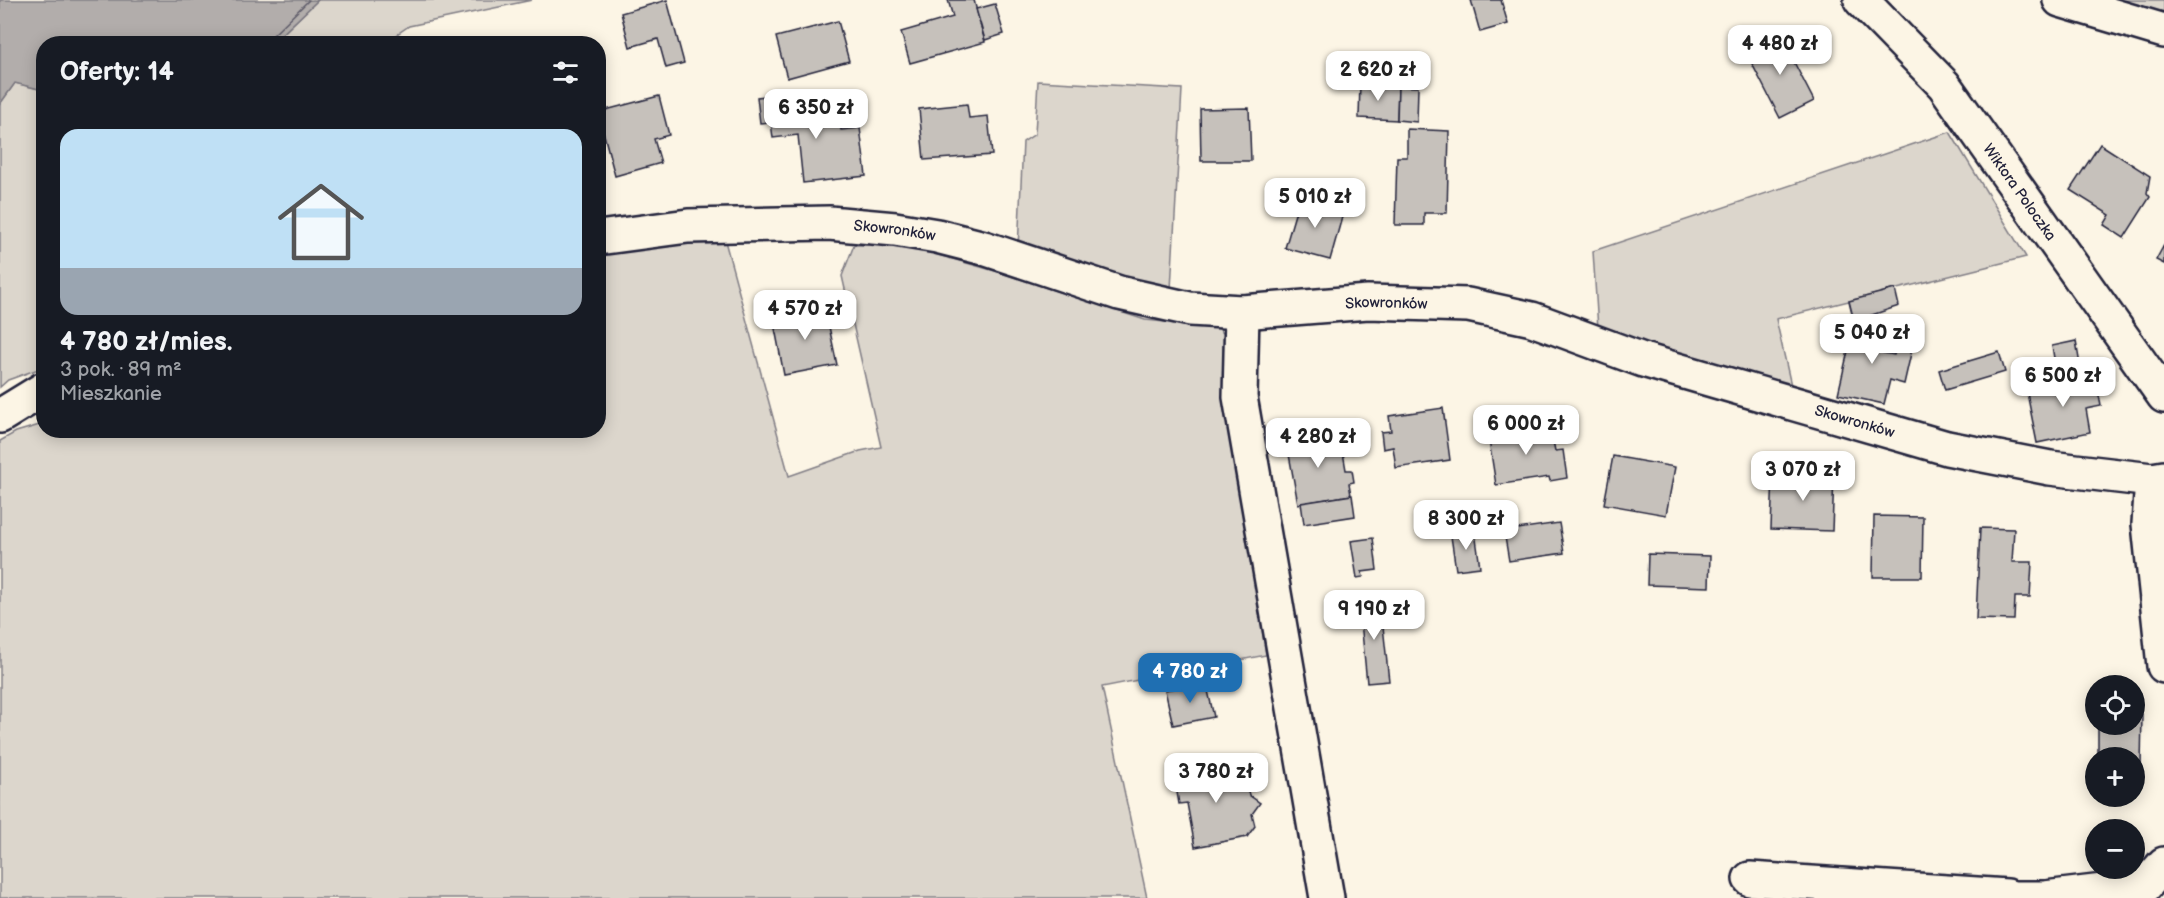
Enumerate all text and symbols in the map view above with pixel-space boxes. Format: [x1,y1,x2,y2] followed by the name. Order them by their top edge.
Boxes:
[1718,25,1842,76] pin: 4 480 zł
[1742,32,1818,56] text: 4 480 zł
[1316,51,1440,102] pin: 2 620 zł
[549,56,582,89] icon: filters
[60,57,174,88] text: Oferty: 14
[1340,58,1416,82] text: 2 620 zł
[754,89,878,140] pin: 6 350 zł
[778,96,854,120] text: 6 350 zł
[1979,140,2061,244] street label: Wiktora Poloczka
[267,168,375,276] icon: home
[1253,178,1377,229] pin: 5 010 zł
[1278,185,1352,209] text: 5 010 zł
[853,216,937,245] street label: Skowronków
[743,290,867,341] pin: 4 570 zł
[1344,292,1428,313] street label: Skowronków
[767,297,843,321] text: 4 570 zł
[1810,314,1934,365] pin: 5 040 zł
[1834,321,1910,345] text: 5 040 zł
[60,327,232,358] text: 4 780 zł/mies.
[2001,357,2125,408] pin: 6 500 zł
[60,358,182,382] text: 3 pok. · 89 m²
[2025,364,2101,388] text: 6 500 zł
[60,382,162,406] text: Mieszkanie
[1812,401,1897,442] street label: Skowronków
[1464,405,1588,456] pin: 6 000 zł
[1487,412,1565,436] text: 6 000 zł
[1256,418,1380,469] pin: 4 280 zł
[1280,425,1356,449] text: 4 280 zł
[1741,451,1865,502] pin: 3 070 zł
[1765,458,1841,482] text: 3 070 zł
[1404,500,1528,551] pin: 8 300 zł
[1428,507,1504,531] text: 8 300 zł
[1312,590,1436,641] pin: 9 190 zł
[1338,597,1410,621] text: 9 190 zł
[1128,653,1252,704] pin: 4 780 zł
[1152,660,1228,684] text: 4 780 zł
[2085,675,2145,879] map controls
[2085,675,2145,735] button: locate
[2085,747,2145,807] button: +
[1154,753,1278,804] pin: 3 780 zł
[1178,760,1254,784] text: 3 780 zł
[2085,819,2145,879] button: −

